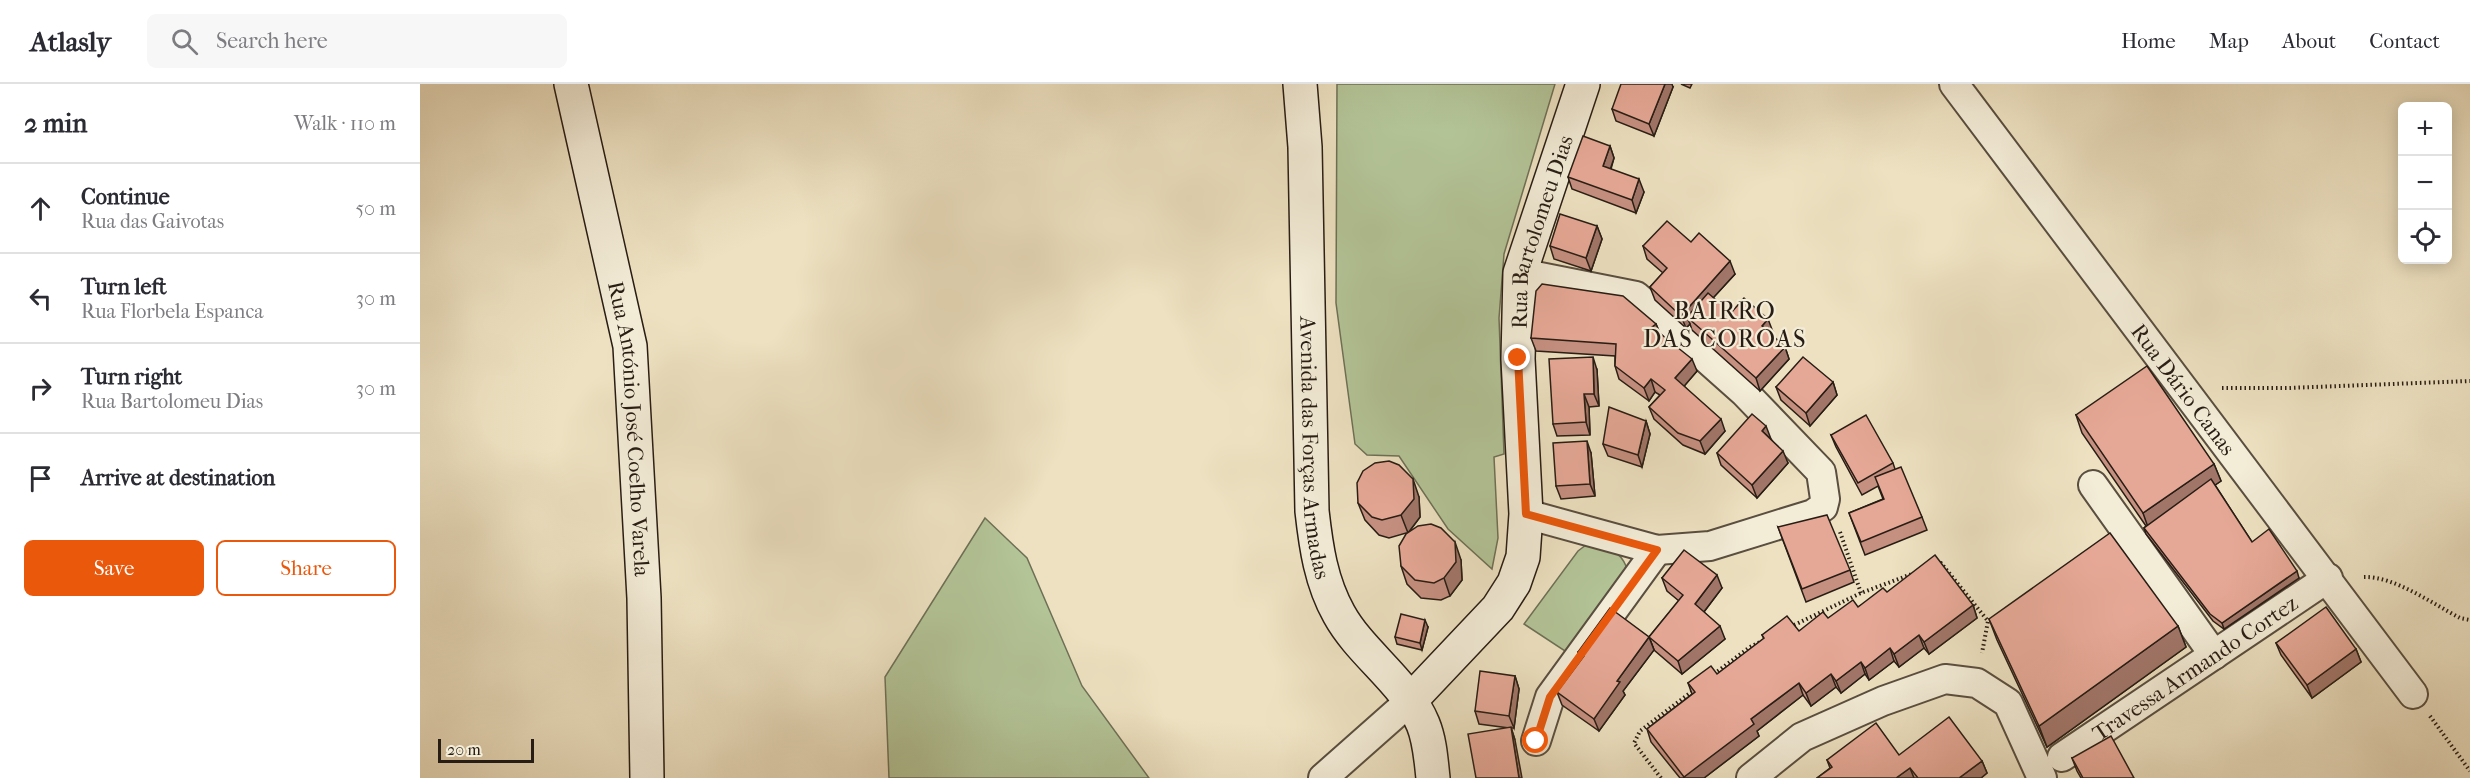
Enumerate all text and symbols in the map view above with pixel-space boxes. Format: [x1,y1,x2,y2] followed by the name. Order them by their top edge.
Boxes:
[147,14,567,68] search box
[30,25,111,58] text: Atlasly
[168,25,201,58] icon: search
[216,28,328,54] text: Search here
[2121,29,2176,53] text: Home
[2209,29,2249,53] text: Map
[2282,29,2336,53] text: About
[2369,29,2440,53] text: Contact
[2398,102,2452,264] map controls
[2398,102,2452,156] button: +
[24,108,87,139] text: 2 min
[294,112,396,135] text: Walk · 110 m
[1507,132,1579,329] street label: Rua Bartolomeu Dias
[2398,156,2452,210] button: −
[81,184,170,210] text: Continue
[24,192,57,225] icon: ahead
[355,197,396,220] text: 50 m
[81,210,224,233] text: Rua das Gaivotas
[2398,210,2452,264] button: locate
[81,274,167,300] text: Turn left
[602,279,655,578] street label: Rua António José Coelho Varela
[24,282,57,315] icon: left
[356,287,396,310] text: 30 m
[1643,297,1807,353] district label: BAIRRO DAS COROAS
[81,300,263,323] text: Rua Florbela Espanca
[1294,315,1336,582] street label: Avenida das Forças Armadas
[2125,319,2241,461] street label: Rua Dário Canas
[1504,344,1530,370] route end
[81,364,182,390] text: Turn right
[24,372,57,405] icon: right
[356,377,396,400] text: 30 m
[81,390,263,413] text: Rua Bartolomeu Dias
[24,462,57,495] icon: arrive
[81,465,275,491] text: Arrive at destination
[24,540,204,596] button: Save
[216,540,396,596] button: Share
[2088,590,2303,747] street label: Travessa Armando Cortez
[1522,727,1548,753] route start
[438,736,534,764] scale bar
[447,740,481,759] text: 20 m

